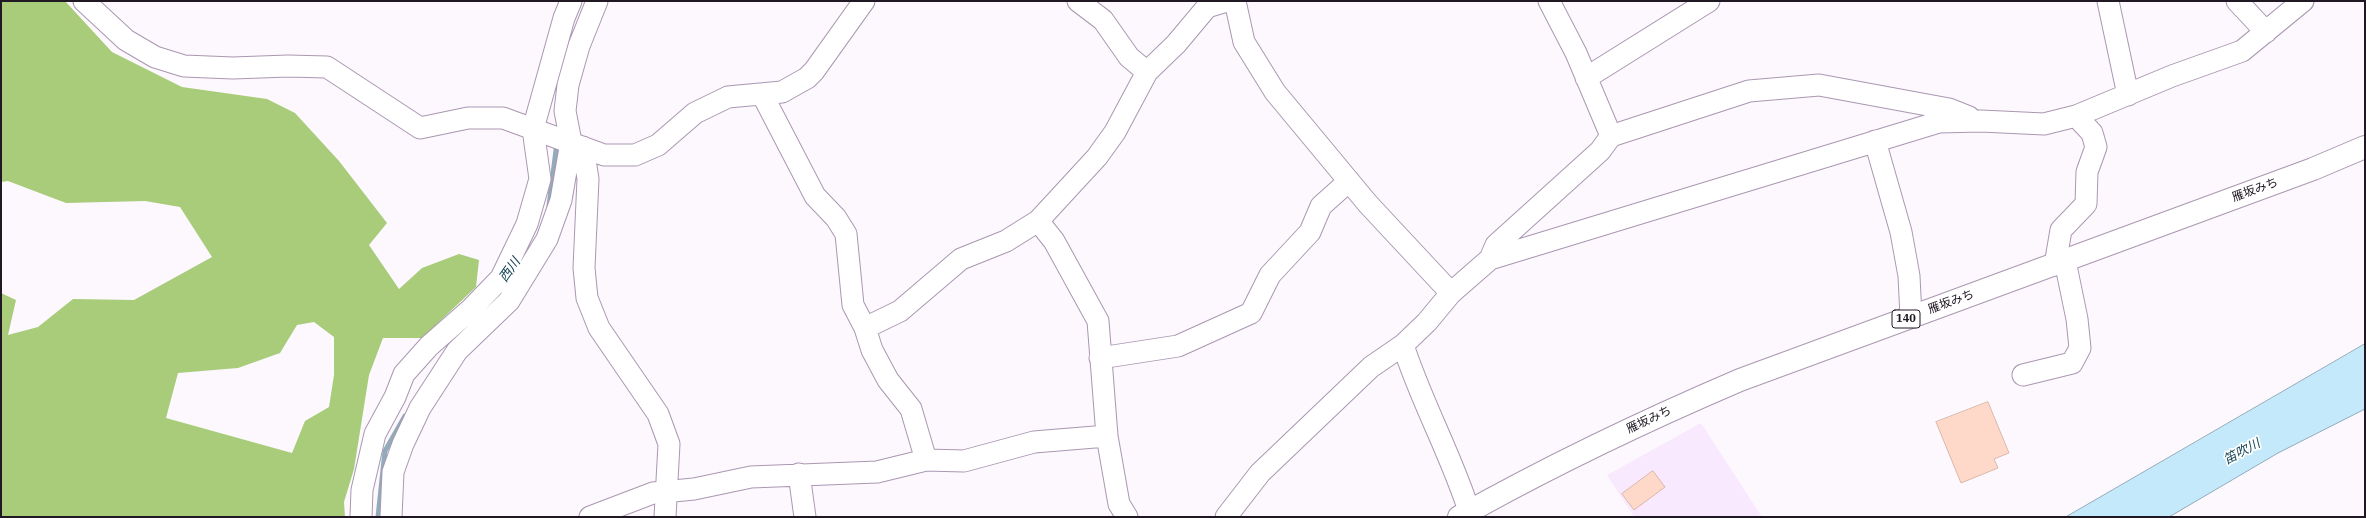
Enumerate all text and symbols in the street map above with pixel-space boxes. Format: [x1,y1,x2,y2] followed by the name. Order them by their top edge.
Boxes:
[2230,175,2280,205] street label: 雁坂みち
[496,255,524,285] water label: 西川
[1926,287,1976,317] street label: 雁坂みち
[1892,310,1920,328] road number: 140
[1624,403,1674,437] street label: 雁坂みち
[2221,436,2263,468] water label: 笛吹川

